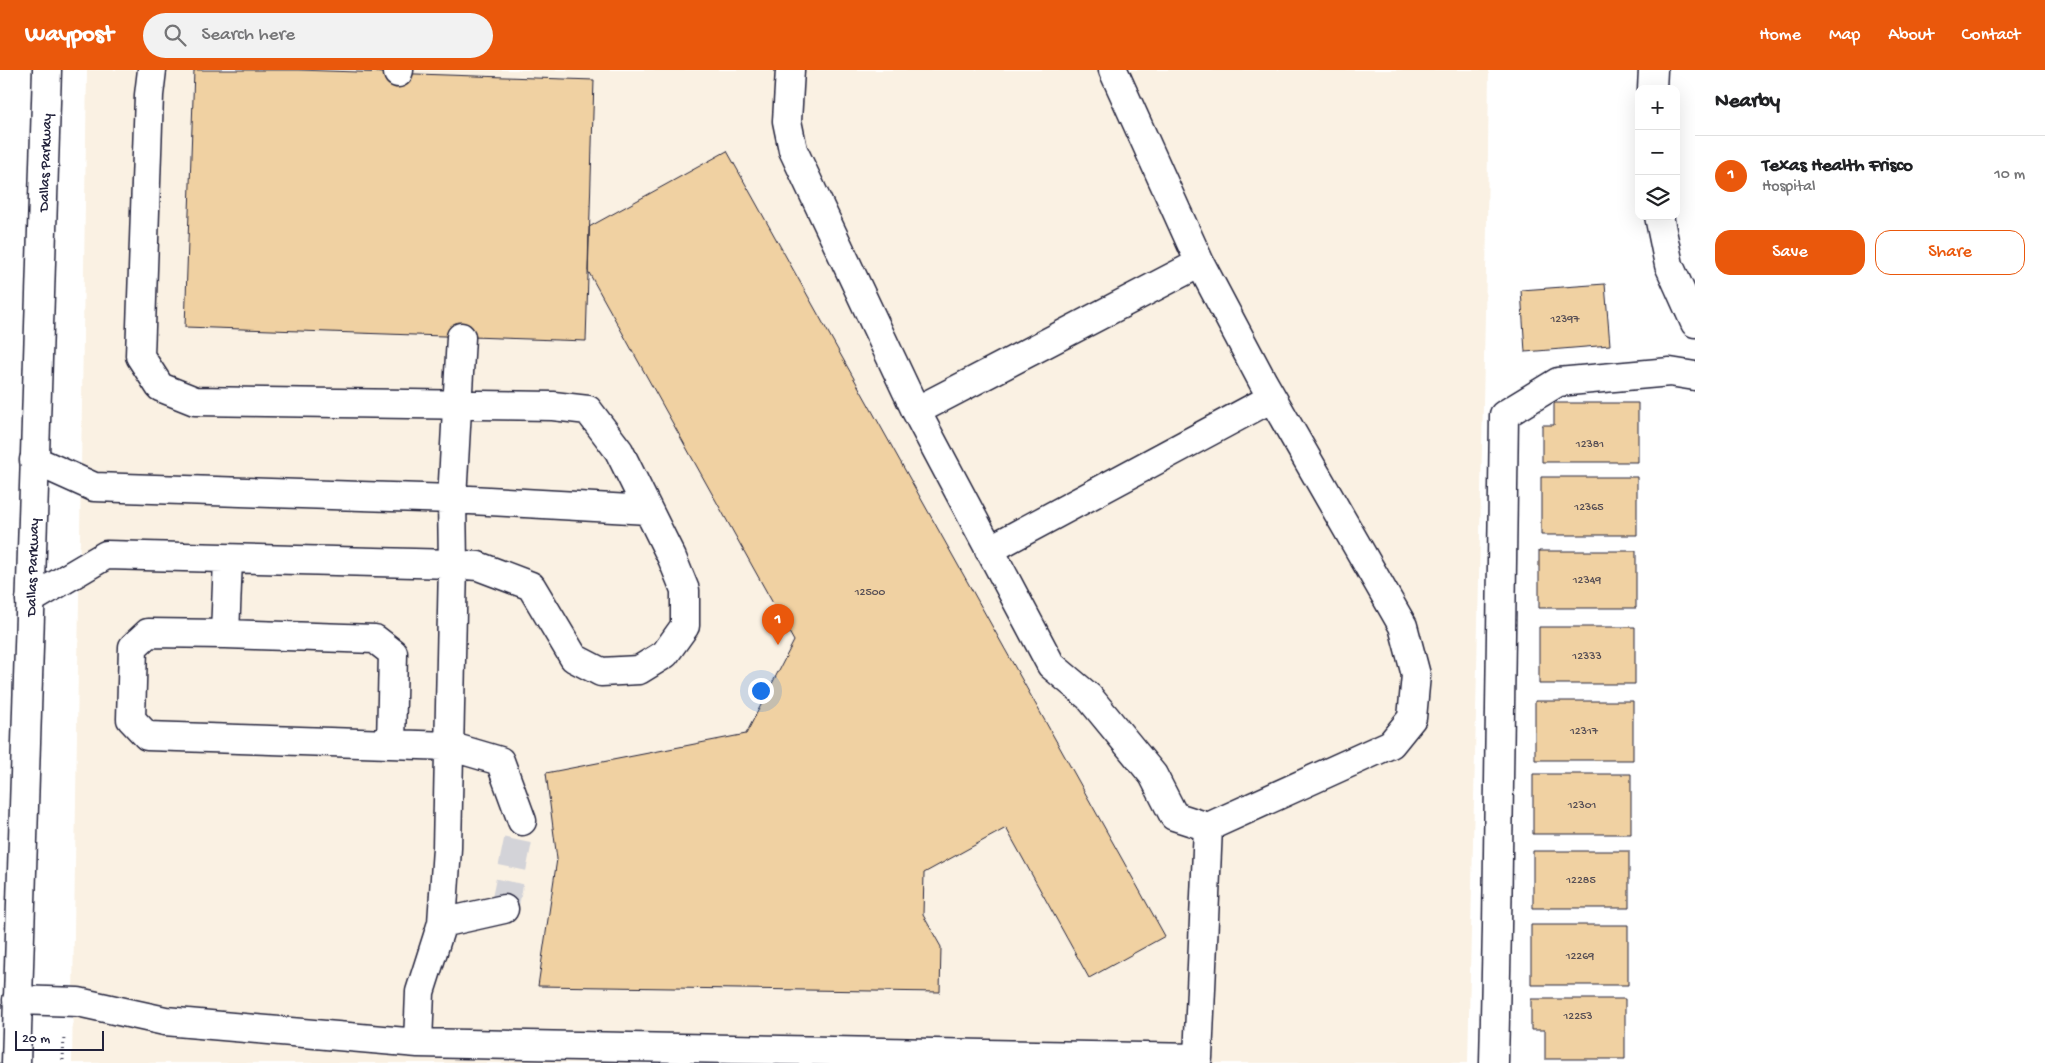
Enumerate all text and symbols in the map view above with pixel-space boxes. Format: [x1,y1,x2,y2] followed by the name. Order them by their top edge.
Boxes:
[143,13,493,58] search box
[25,21,113,50] text: Waypost
[161,21,189,49] icon: search
[201,24,295,47] text: Search here
[1759,25,1801,46] text: Home
[1829,25,1860,46] text: Map
[1888,25,1934,46] text: About
[1962,25,2020,46] text: Contact
[1635,85,1680,220] map controls
[1635,85,1680,130] button: +
[1715,90,1780,115] text: Nearby
[36,113,57,213] street label: Dallas Parkway
[1635,130,1680,175] button: −
[1762,155,1913,178] text: Texas Health Frisco
[1728,166,1734,185] text: 1
[1994,166,2025,185] text: 10 m
[1635,175,1680,220] button: layers
[1762,178,1816,197] text: Hospital
[1715,230,1865,275] button: Save
[1875,230,2025,275] button: Share
[1549,313,1580,327] house number: 12397
[1575,438,1604,452] house number: 12381
[1573,501,1604,515] house number: 12365
[23,517,44,618] street label: Dallas Parkway
[1572,574,1601,588] house number: 12349
[854,586,886,600] house number: 12500
[762,604,794,645] pin: 1
[1571,650,1602,664] house number: 12333
[748,678,774,704] your location
[1569,725,1599,739] house number: 12317
[1567,799,1596,813] house number: 12301
[1565,874,1596,888] house number: 12285
[1565,950,1594,964] house number: 12269
[1562,1010,1593,1024] house number: 12253
[15,1028,104,1051] scale bar
[22,1031,50,1048] text: 20 m

